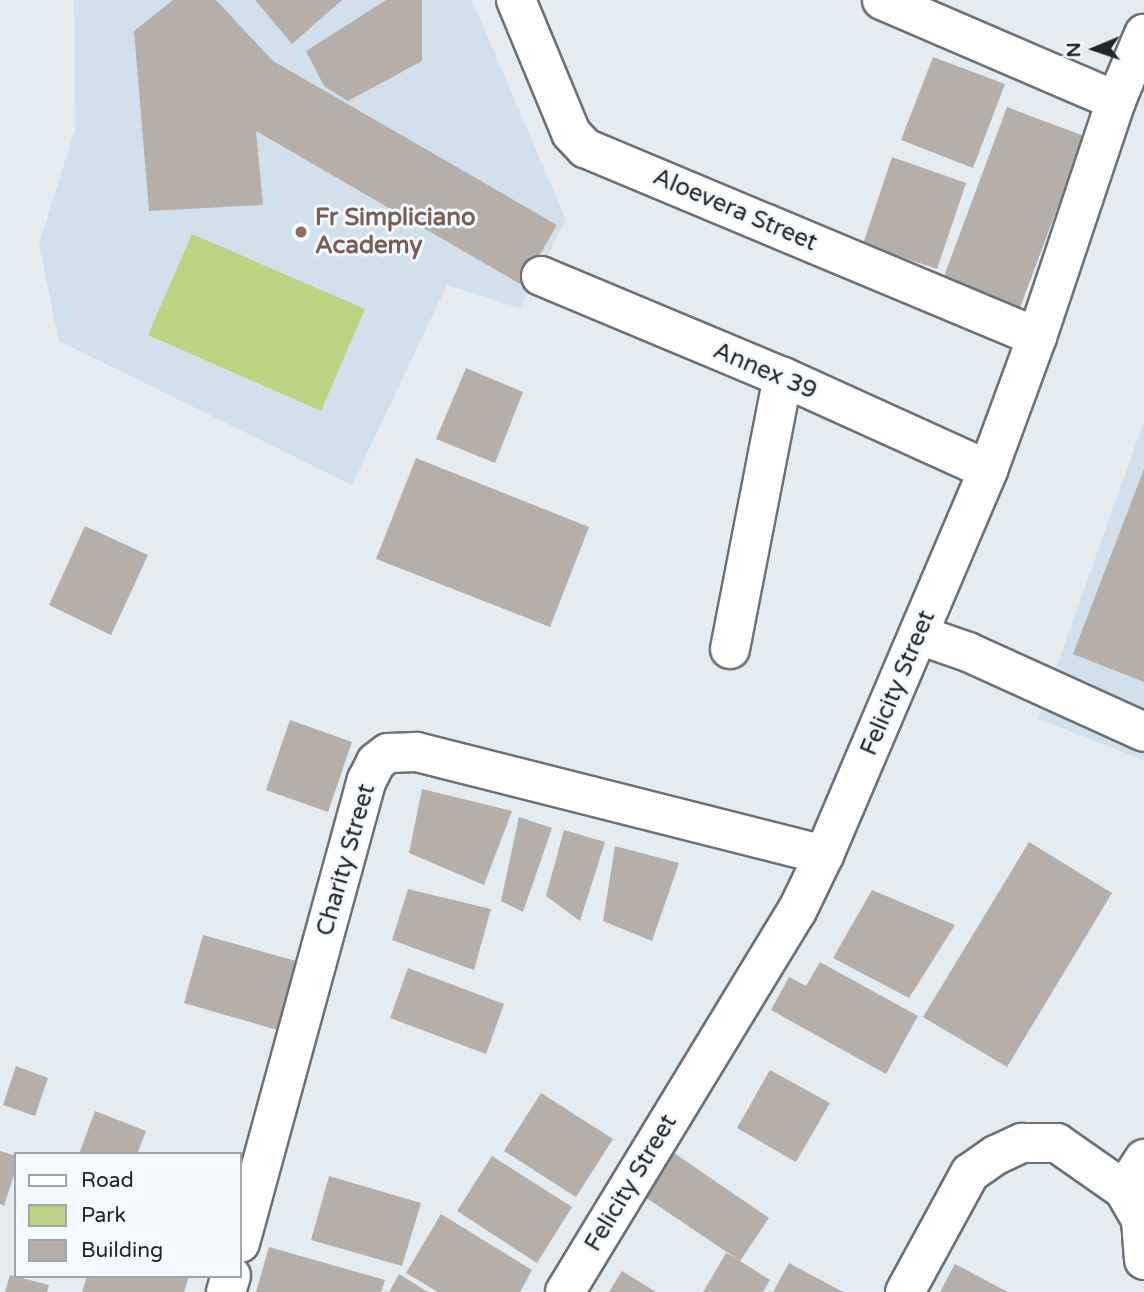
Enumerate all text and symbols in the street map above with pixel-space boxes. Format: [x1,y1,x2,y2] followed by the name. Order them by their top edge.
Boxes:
[1060,14,1130,84] north arrow
[1063,42,1085,58] text: N
[649,162,821,258] street label: Aloevera Street
[315,204,476,260] place label: Fr Simpliciano Academy
[293,224,309,240] marker: Fr Simpliciano Academy
[709,336,821,406] street label: Annex 39
[855,606,941,760] street label: Felicity Street
[311,781,381,939] street label: Charity Street
[579,1109,683,1257] street label: Felicity Street
[14,1152,242,1278] legend
[81,1168,134,1193] text: Road
[81,1203,126,1228] text: Park
[81,1238,163,1263] text: Building

